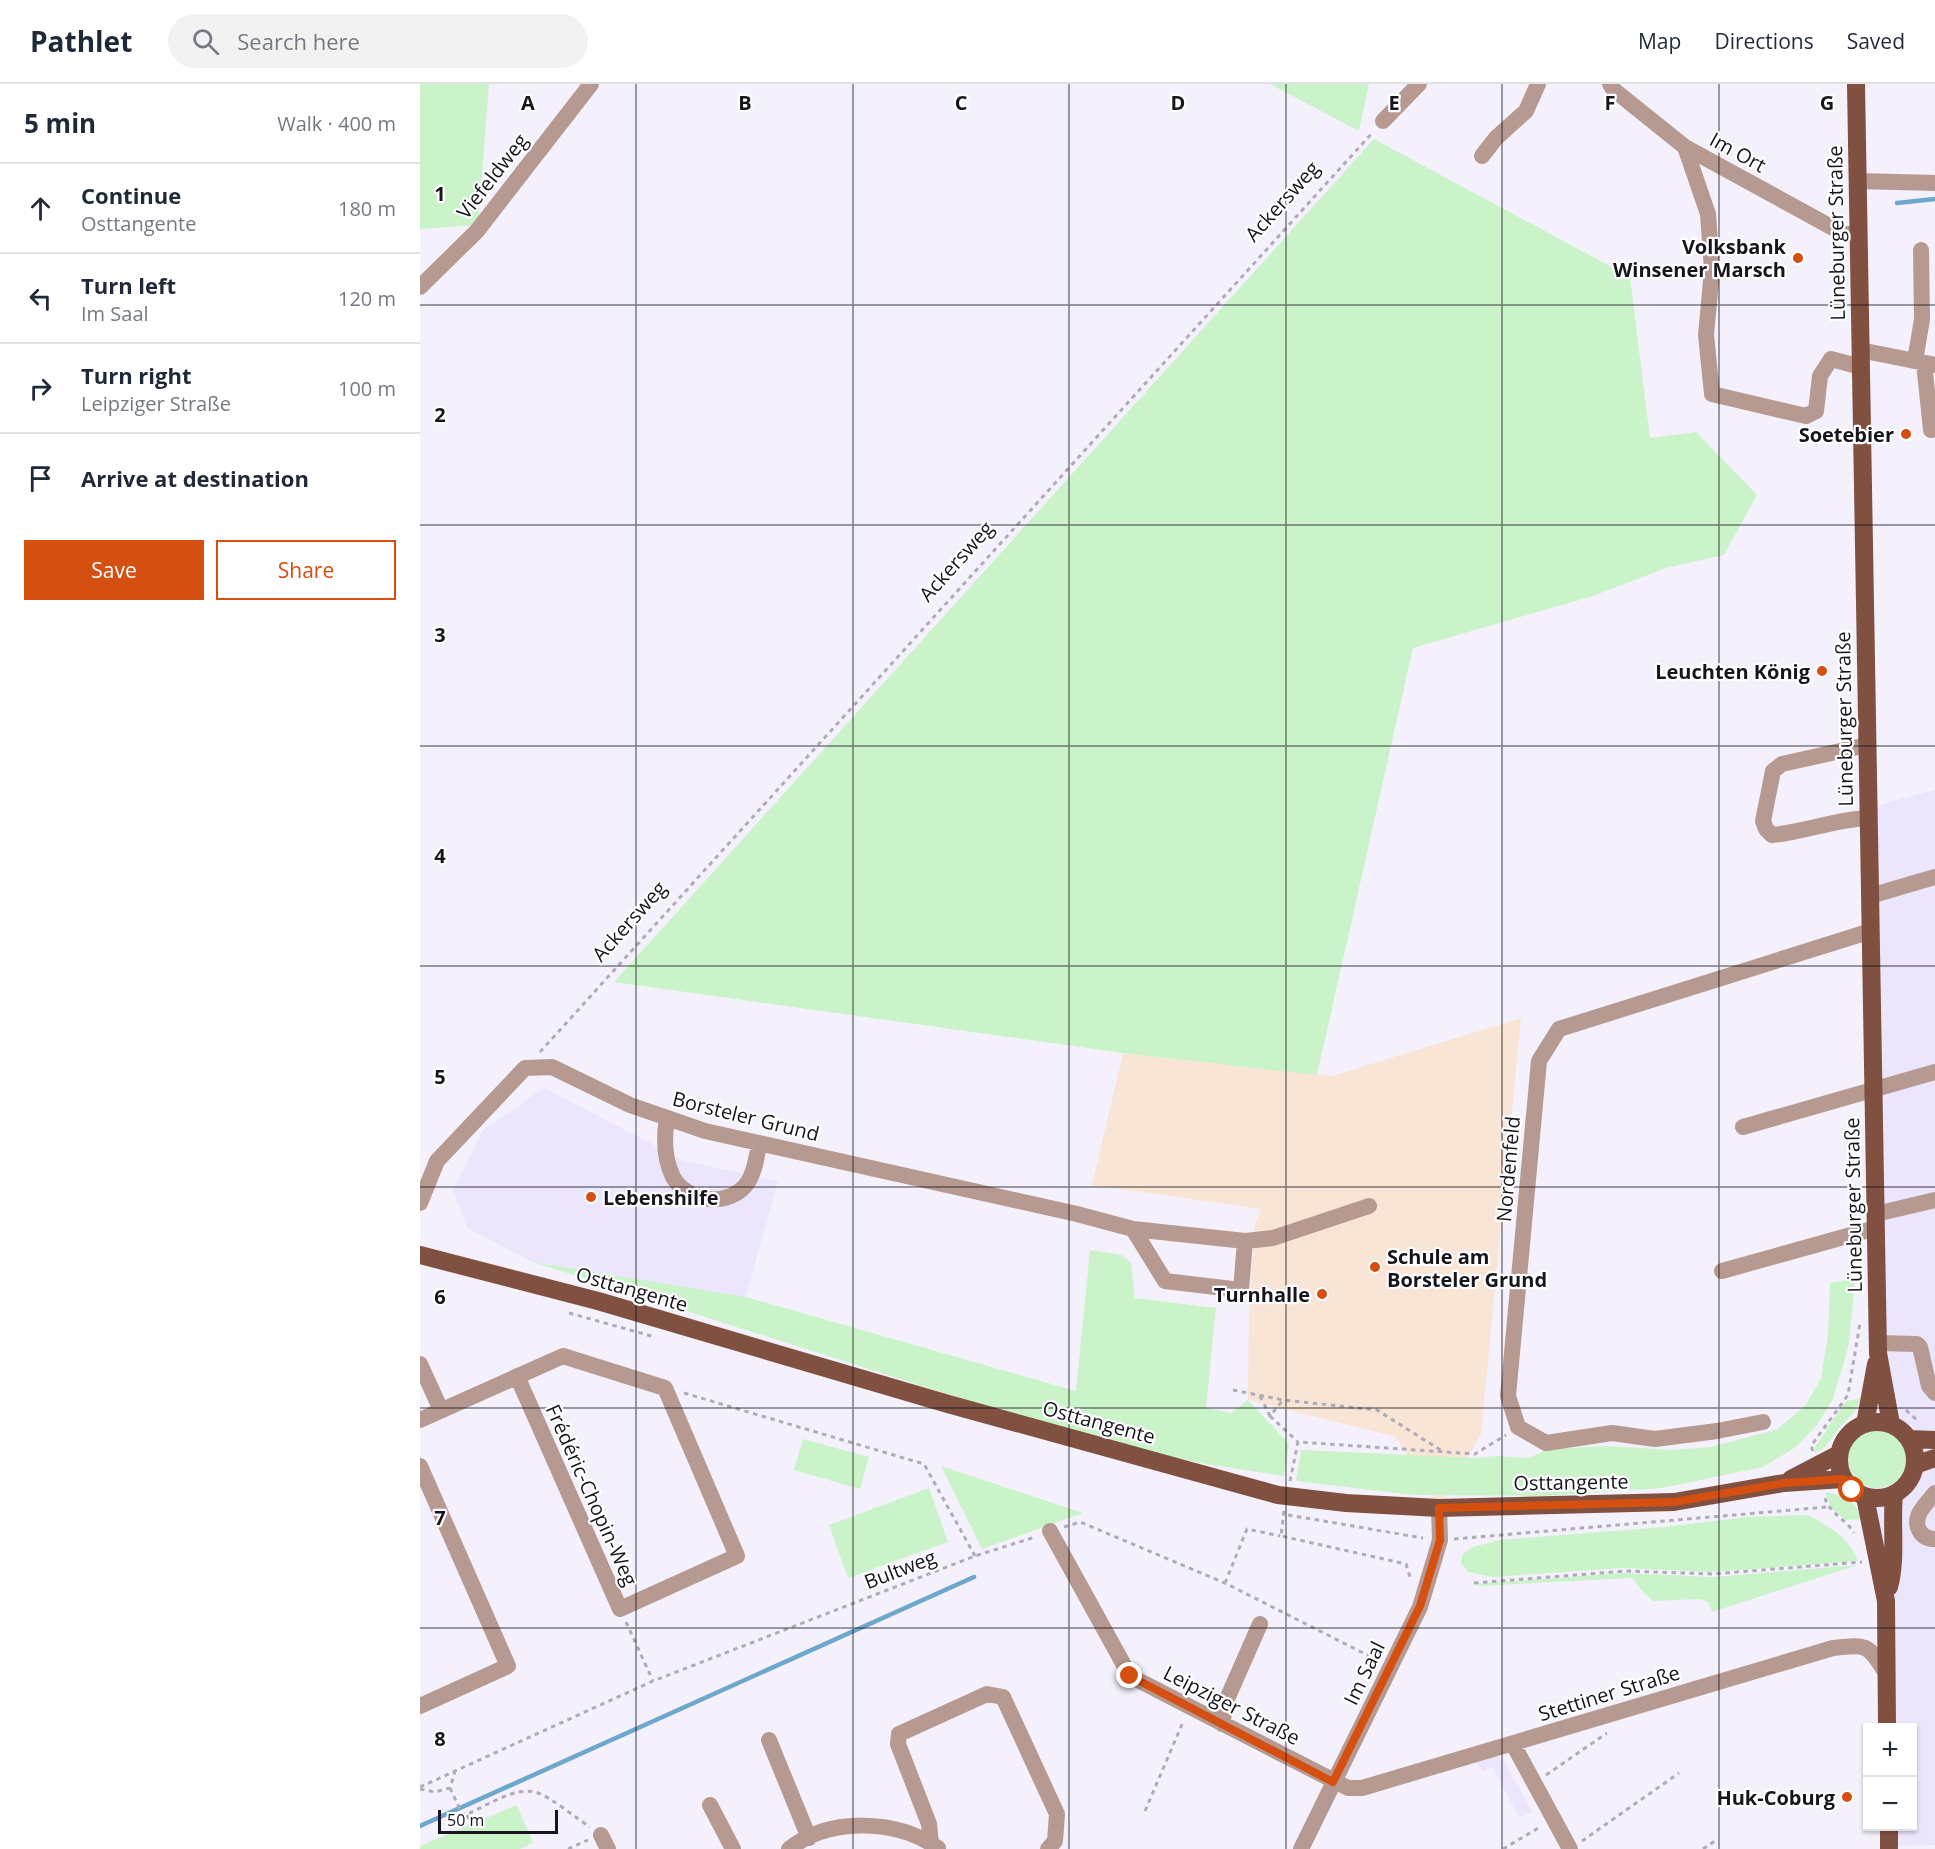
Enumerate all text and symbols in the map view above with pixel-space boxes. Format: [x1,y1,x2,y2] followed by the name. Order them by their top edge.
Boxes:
[168,14,588,68] search box
[30,22,132,60] text: Pathlet
[189,25,222,58] icon: search
[237,26,360,56] text: Search here
[1638,27,1681,55] text: Map
[1714,27,1814,55] text: Directions
[1847,27,1905,55] text: Saved
[521,89,535,116] text: A
[738,89,752,116] text: B
[955,89,968,116] text: C
[1171,89,1185,116] text: D
[1388,89,1400,116] text: E
[1605,89,1615,116] text: F
[1820,89,1834,116] text: G
[24,105,96,141] text: 5 min
[277,110,396,137] text: Walk · 400 m
[1705,126,1771,178] street label: Im Ort
[450,128,534,224] street label: Viefeldweg
[1821,145,1851,321] street label: Lüneburger Straße
[1239,155,1325,247] street label: Ackersweg
[81,180,181,210] text: Continue
[434,180,446,207] text: 1
[24,192,57,225] icon: ahead
[338,195,396,222] text: 180 m
[81,210,196,237] text: Osttangente
[1613,233,1787,283] place label: Volksbank Winsener Marsch
[1791,251,1805,265] marker: Volksbank Winsener Marsch
[81,270,176,300] text: Turn left
[24,282,57,315] icon: left
[338,285,396,312] text: 120 m
[81,300,149,327] text: Im Saal
[81,360,192,390] text: Turn right
[24,372,57,405] icon: right
[338,375,396,402] text: 100 m
[81,390,231,417] text: Leipziger Straße
[434,401,446,428] text: 2
[1799,421,1894,448] place label: Soetebier
[1899,427,1913,441] marker: Soetebier
[24,462,57,495] icon: arrive
[81,463,309,493] text: Arrive at destination
[913,515,999,607] street label: Ackersweg
[24,540,204,600] button: Save
[216,540,396,600] button: Share
[434,621,446,648] text: 3
[1829,631,1859,807] street label: Lüneburger Straße
[1655,658,1811,685] place label: Leuchten König
[1815,664,1829,678] marker: Leuchten König
[434,842,446,869] text: 4
[586,875,672,967] street label: Ackersweg
[434,1063,446,1090] text: 5
[670,1085,822,1147] street label: Borsteler Grund
[1490,1115,1526,1223] street label: Nordenfeld
[1838,1117,1868,1293] street label: Lüneburger Straße
[603,1184,719,1211] place label: Lebenshilfe
[584,1190,598,1204] marker: Lebenshilfe
[1387,1243,1547,1293] place label: Schule am Borsteler Grund
[573,1260,691,1318] street label: Osttangente
[1368,1260,1382,1274] marker: Schule am Borsteler Grund
[1214,1281,1310,1308] place label: Turnhalle
[434,1283,446,1310] text: 6
[1315,1287,1329,1301] marker: Turnhalle
[1040,1394,1158,1450] street label: Osttangente
[540,1400,644,1590] street label: Frédéric-Chopin-Weg
[1513,1467,1629,1497] street label: Osttangente
[1838,1476,1864,1502] route start
[434,1504,446,1531] text: 7
[860,1543,940,1595] street label: Bultweg
[1337,1637,1391,1709] street label: Im Saal
[1159,1659,1305,1751] street label: Leipziger Straße
[1535,1659,1683,1727] street label: Stettiner Straße
[1116,1662,1142,1688] route end
[1863,1723,1917,1831] map controls
[1863,1723,1917,1777] button: +
[434,1725,446,1752] text: 8
[1863,1777,1917,1831] button: −
[1716,1784,1836,1811] place label: Huk-Coburg
[1840,1790,1854,1804] marker: Huk-Coburg
[438,1807,558,1834] scale bar
[447,1809,484,1831] text: 50 m

